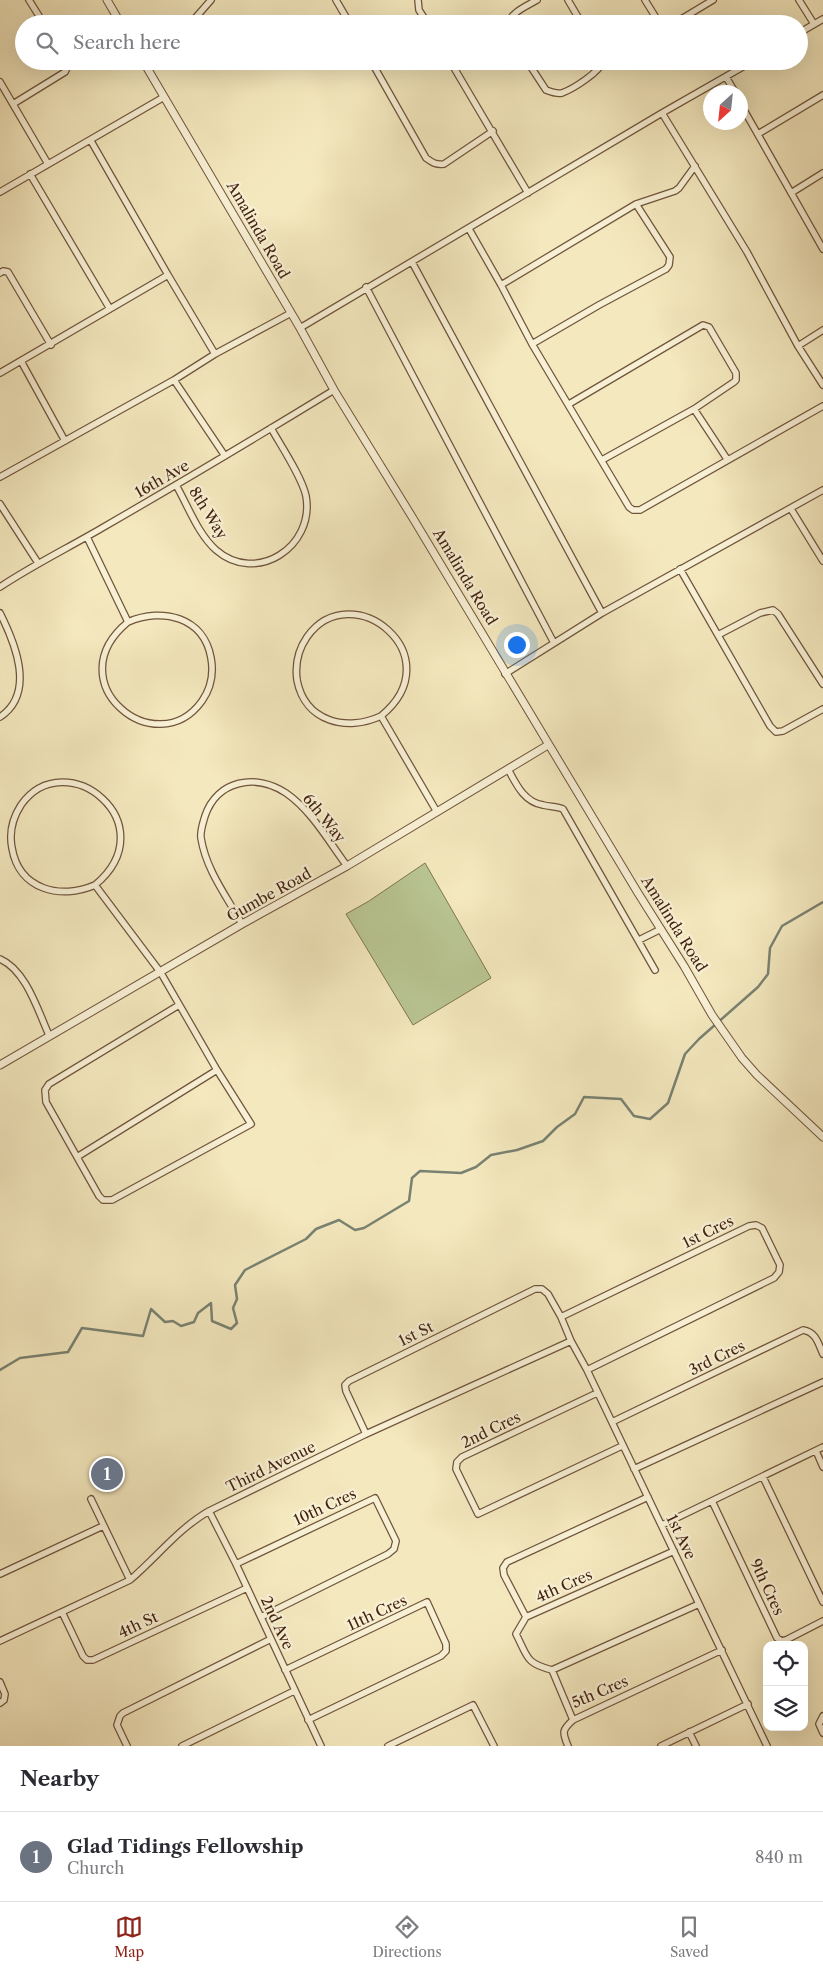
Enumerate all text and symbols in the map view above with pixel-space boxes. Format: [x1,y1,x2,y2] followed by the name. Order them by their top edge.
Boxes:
[15,15,808,70] search box
[33,29,61,57] icon: search
[73,31,181,54] text: Search here
[703,85,748,130] north arrow
[222,177,294,282] street label: Amalinda Road
[131,455,192,502] street label: 16th Ave
[185,483,232,543] street label: 8th Way
[429,524,502,629] street label: Amalinda Road
[504,632,530,658] your location
[299,789,350,847] street label: 6th Way
[223,864,314,926] street label: Gumbe Road
[637,871,711,975] street label: Amalinda Road
[679,1211,737,1252] street label: 1st Cres
[395,1317,437,1350] street label: 1st St
[686,1336,748,1379] street label: 3rd Cres
[458,1407,524,1452] street label: 2nd Cres
[223,1437,319,1496] street label: Third Avenue
[91,1455,123,1493] pin: 1
[290,1484,359,1529] street label: 10th Cres
[662,1511,700,1562] street label: 1st Ave
[746,1556,789,1618] street label: 9th Cres
[533,1565,595,1606] street label: 4th Cres
[344,1590,410,1635] street label: 11th Cres
[257,1593,298,1653] street label: 2nd Ave
[115,1607,161,1642] street label: 4th St
[763,1641,808,1731] map controls
[763,1641,808,1686] button: locate
[569,1671,631,1712] street label: 5th Cres
[763,1686,808,1731] button: layers
[20,1766,99,1791] text: Nearby
[67,1835,303,1858] text: Glad Tidings Fellowship
[32,1847,40,1867] text: 1
[755,1847,803,1867] text: 840 m
[67,1858,124,1878] text: Church
[114,1913,144,1961] tab: Map
[372,1913,442,1961] tab: Directions
[670,1913,709,1961] tab: Saved

